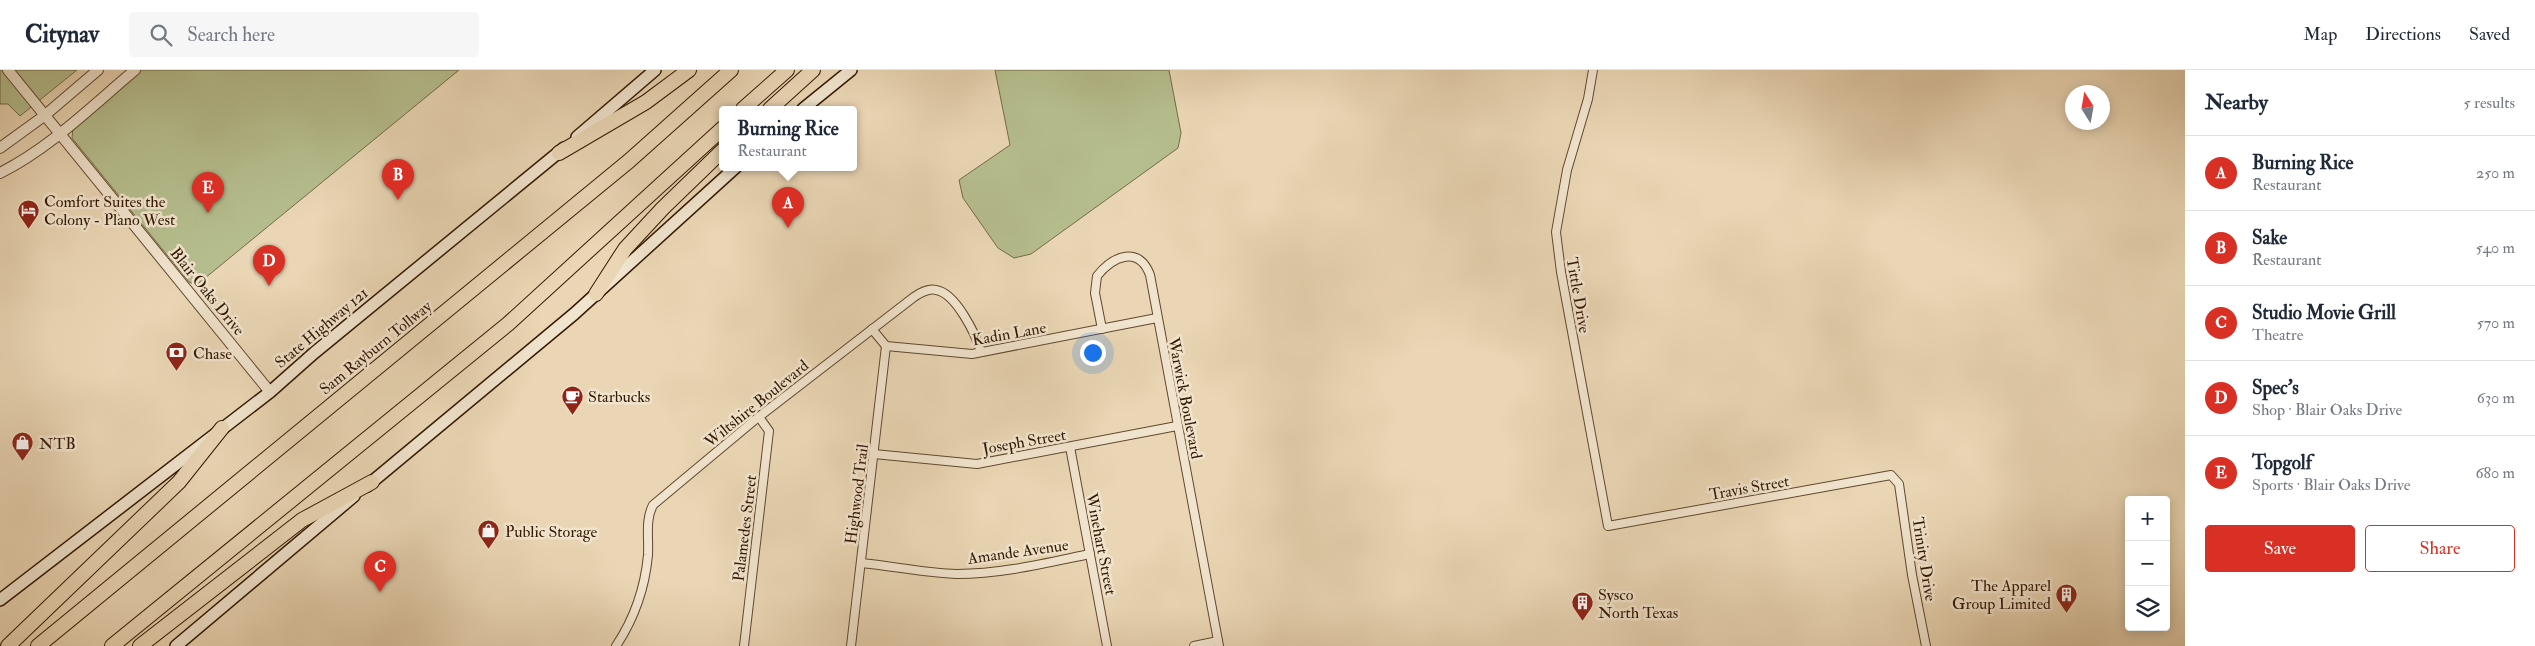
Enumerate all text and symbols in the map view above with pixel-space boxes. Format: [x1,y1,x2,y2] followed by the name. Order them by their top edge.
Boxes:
[129,12,479,57] search box
[25,19,99,50] text: Citynav
[147,21,175,49] icon: search
[187,23,275,47] text: Search here
[2304,23,2337,46] text: Map
[2365,23,2441,46] text: Directions
[2469,23,2510,46] text: Saved
[2065,85,2110,130] north arrow
[2205,89,2268,116] text: Nearby
[2464,93,2515,113] text: 5 results
[719,106,857,171] popup
[737,117,839,141] text: Burning Rice
[737,141,807,161] text: Restaurant
[2252,151,2354,175] text: Burning Rice
[382,159,414,200] pin: B
[2216,163,2226,183] text: A
[2476,163,2515,183] text: 250 m
[192,172,224,213] pin: E
[2252,175,2321,195] text: Restaurant
[772,187,804,228] pin: A
[44,192,175,230] place label: Comfort Suites the Colony - Plano West
[16,198,40,229] hotel icon: Comfort Suites the Colony - Plano West
[2252,226,2287,250] text: Sake
[2216,238,2226,258] text: B
[2476,238,2515,258] text: 540 m
[166,244,249,340] street label: Blair Oaks Drive
[253,245,285,286] pin: D
[2252,250,2321,270] text: Restaurant
[1561,256,1595,335] street label: Tittle Drive
[271,283,372,373] street label: State Highway 121
[315,296,437,399] street label: Sam Rayburn Tollway
[2252,301,2396,325] text: Studio Movie Grill
[2215,313,2227,333] text: C
[2477,313,2515,333] text: 570 m
[971,318,1048,350] street label: Kadin Lane
[2252,325,2303,345] text: Theatre
[1163,335,1207,461] street label: Warwick Boulevard
[1080,340,1106,366] your location
[165,341,189,372] bank icon: Chase
[193,344,232,364] place label: Chase
[700,356,813,452] street label: Wiltshire Boulevard
[2252,376,2299,400] text: Spec's
[560,384,584,415] cafe icon: Starbucks
[588,387,650,407] place label: Starbucks
[2214,388,2228,408] text: D
[2477,388,2515,408] text: 630 m
[2252,400,2402,420] text: Shop · Blair Oaks Drive
[980,425,1068,460] street label: Joseph Street
[11,431,35,462] shop icon: NTB
[39,434,76,454] place label: NTB
[841,443,873,545] street label: Highwood Trail
[2252,451,2312,475] text: Topgolf
[2215,463,2227,483] text: E
[2475,463,2515,483] text: 680 m
[1708,471,1791,505] street label: Travis Street
[729,474,761,583] street label: Palamedes Street
[2252,475,2410,495] text: Sports · Blair Oaks Drive
[1081,490,1121,597] street label: Winehart Street
[2125,496,2170,631] map controls
[2125,496,2170,541] button: +
[1907,516,1941,603] street label: Trinity Drive
[477,519,501,550] shop icon: Public Storage
[505,522,598,542] place label: Public Storage
[2205,525,2355,572] button: Save
[2365,525,2515,572] button: Share
[965,535,1070,569] street label: Amande Avenue
[2125,541,2170,586] button: −
[364,551,396,592] pin: C
[1952,576,2051,615] place label: The Apparel Group Limited
[2055,582,2079,613] building icon: The Apparel Group Limited
[1598,585,1678,623] place label: Sysco North Texas
[2125,586,2170,631] button: layers
[1570,591,1594,622] building icon: Sysco North Texas

